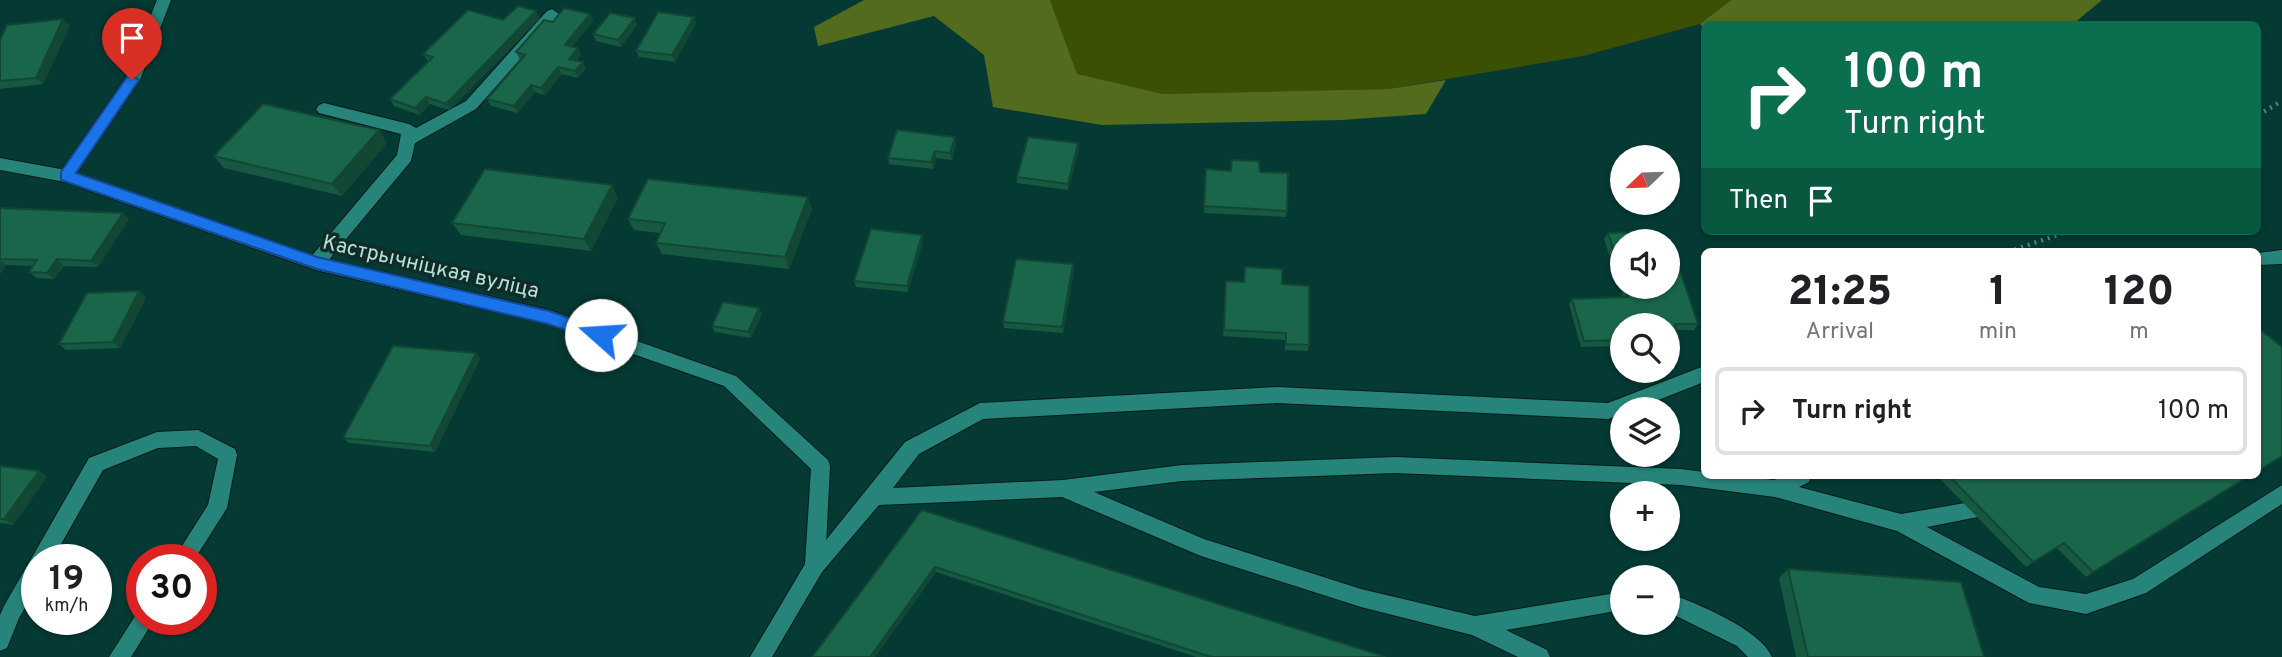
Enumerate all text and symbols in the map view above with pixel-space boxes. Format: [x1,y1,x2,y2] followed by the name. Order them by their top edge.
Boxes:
[102,8,162,80] pin
[113,19,151,57] icon: arrive
[1844,44,1983,106] text: 100 m
[1729,49,1820,140] icon: right
[1844,105,1986,145] text: Turn right
[1610,145,1680,215] north arrow
[1610,145,1680,635] map controls
[1802,182,1840,220] icon: arrive
[1729,185,1788,218] text: Then
[320,229,542,306] street label: Кастрычніцкая вуліца
[1610,229,1680,299] button: sound
[1788,267,1892,320] text: 21:25
[1989,267,2006,320] text: 1
[2104,267,2174,320] text: 120
[564,298,638,372] position arrow
[1610,313,1680,383] button: search
[1806,318,1874,347] text: Arrival
[1979,318,2017,347] text: min
[2129,318,2149,347] text: m
[1733,392,1771,430] icon: right
[1792,395,1912,428] text: Turn right
[2158,395,2229,428] text: 100 m
[1610,397,1680,467] button: layers
[1610,481,1680,551] button: +
[126,544,217,635] speed limit sign: 30
[49,558,84,602] text: 19
[1610,565,1680,635] button: −
[45,595,88,618] text: km/h

